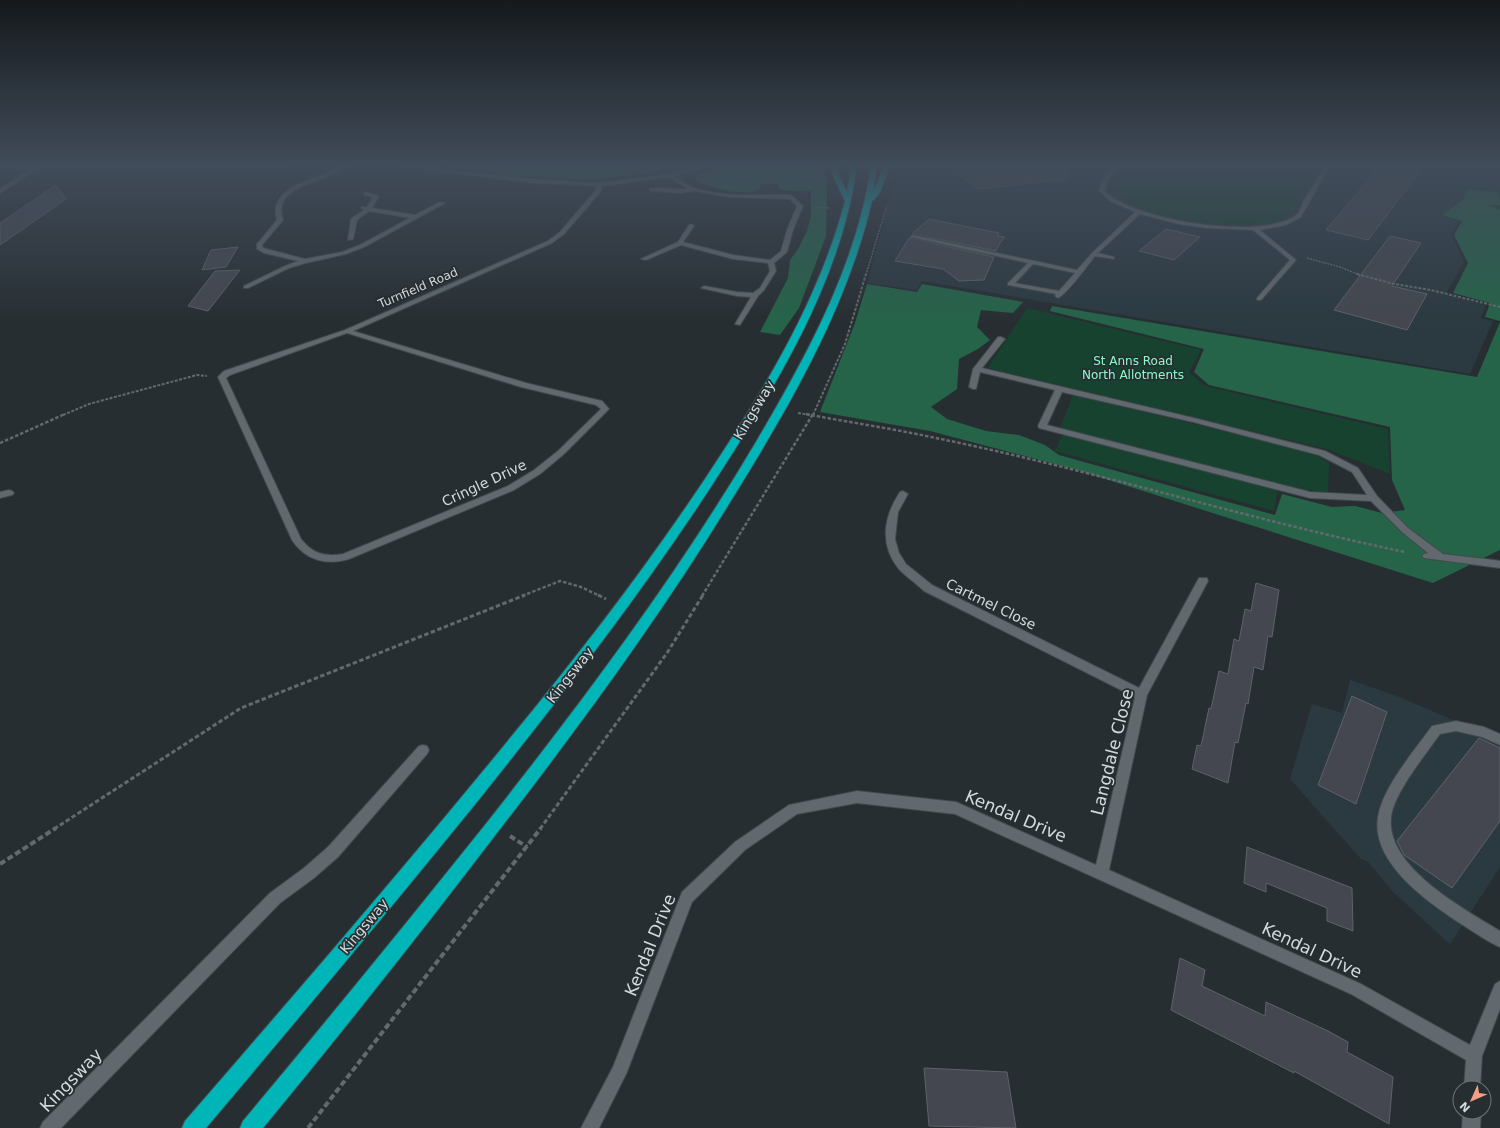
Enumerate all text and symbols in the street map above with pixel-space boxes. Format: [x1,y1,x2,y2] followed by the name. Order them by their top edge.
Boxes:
[375,265,460,311] street label: Turnfield Road
[1082,354,1184,382] park label: St Anns Road North Allotments
[730,377,778,443] street label: Kingsway
[439,456,529,510] street label: Cringle Drive
[943,575,1039,633] street label: Cartmel Close
[543,644,597,706] street label: Kingsway
[1087,687,1137,817] street label: Langdale Close
[962,786,1070,846] street label: Kendal Drive
[620,891,680,999] street label: Kendal Drive
[337,895,391,957] street label: Kingsway
[1259,918,1365,982] street label: Kendal Drive
[36,1044,106,1116] street label: Kingsway
[1452,1080,1492,1120] north arrow
[1457,1099,1473,1115] text: N

